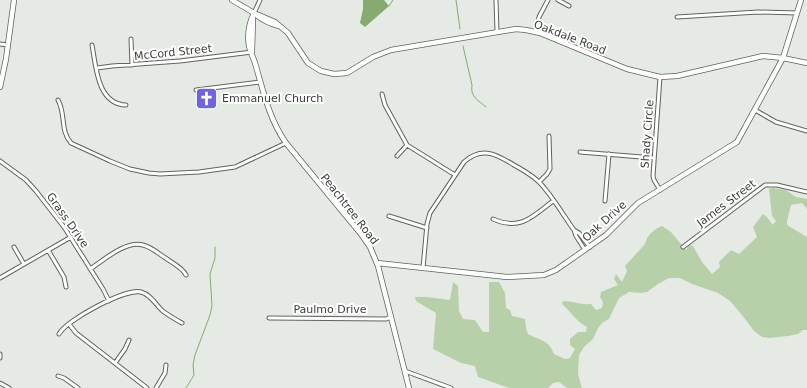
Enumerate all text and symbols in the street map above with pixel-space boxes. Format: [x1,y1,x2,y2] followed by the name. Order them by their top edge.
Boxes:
[532,18,608,57] street label: Oakdale Road
[133,42,213,63] street label: McCord Street
[193,85,219,111] church icon: Emmanuel Church
[222,92,323,105] place label: Emmanuel Church
[639,99,656,169] street label: Shady Circle
[318,171,381,247] street label: Peachtree Road
[694,177,759,230] street label: James Street
[44,190,91,250] street label: Grass Drive
[580,198,629,244] street label: Oak Drive
[293,303,367,316] street label: Paulmo Drive

